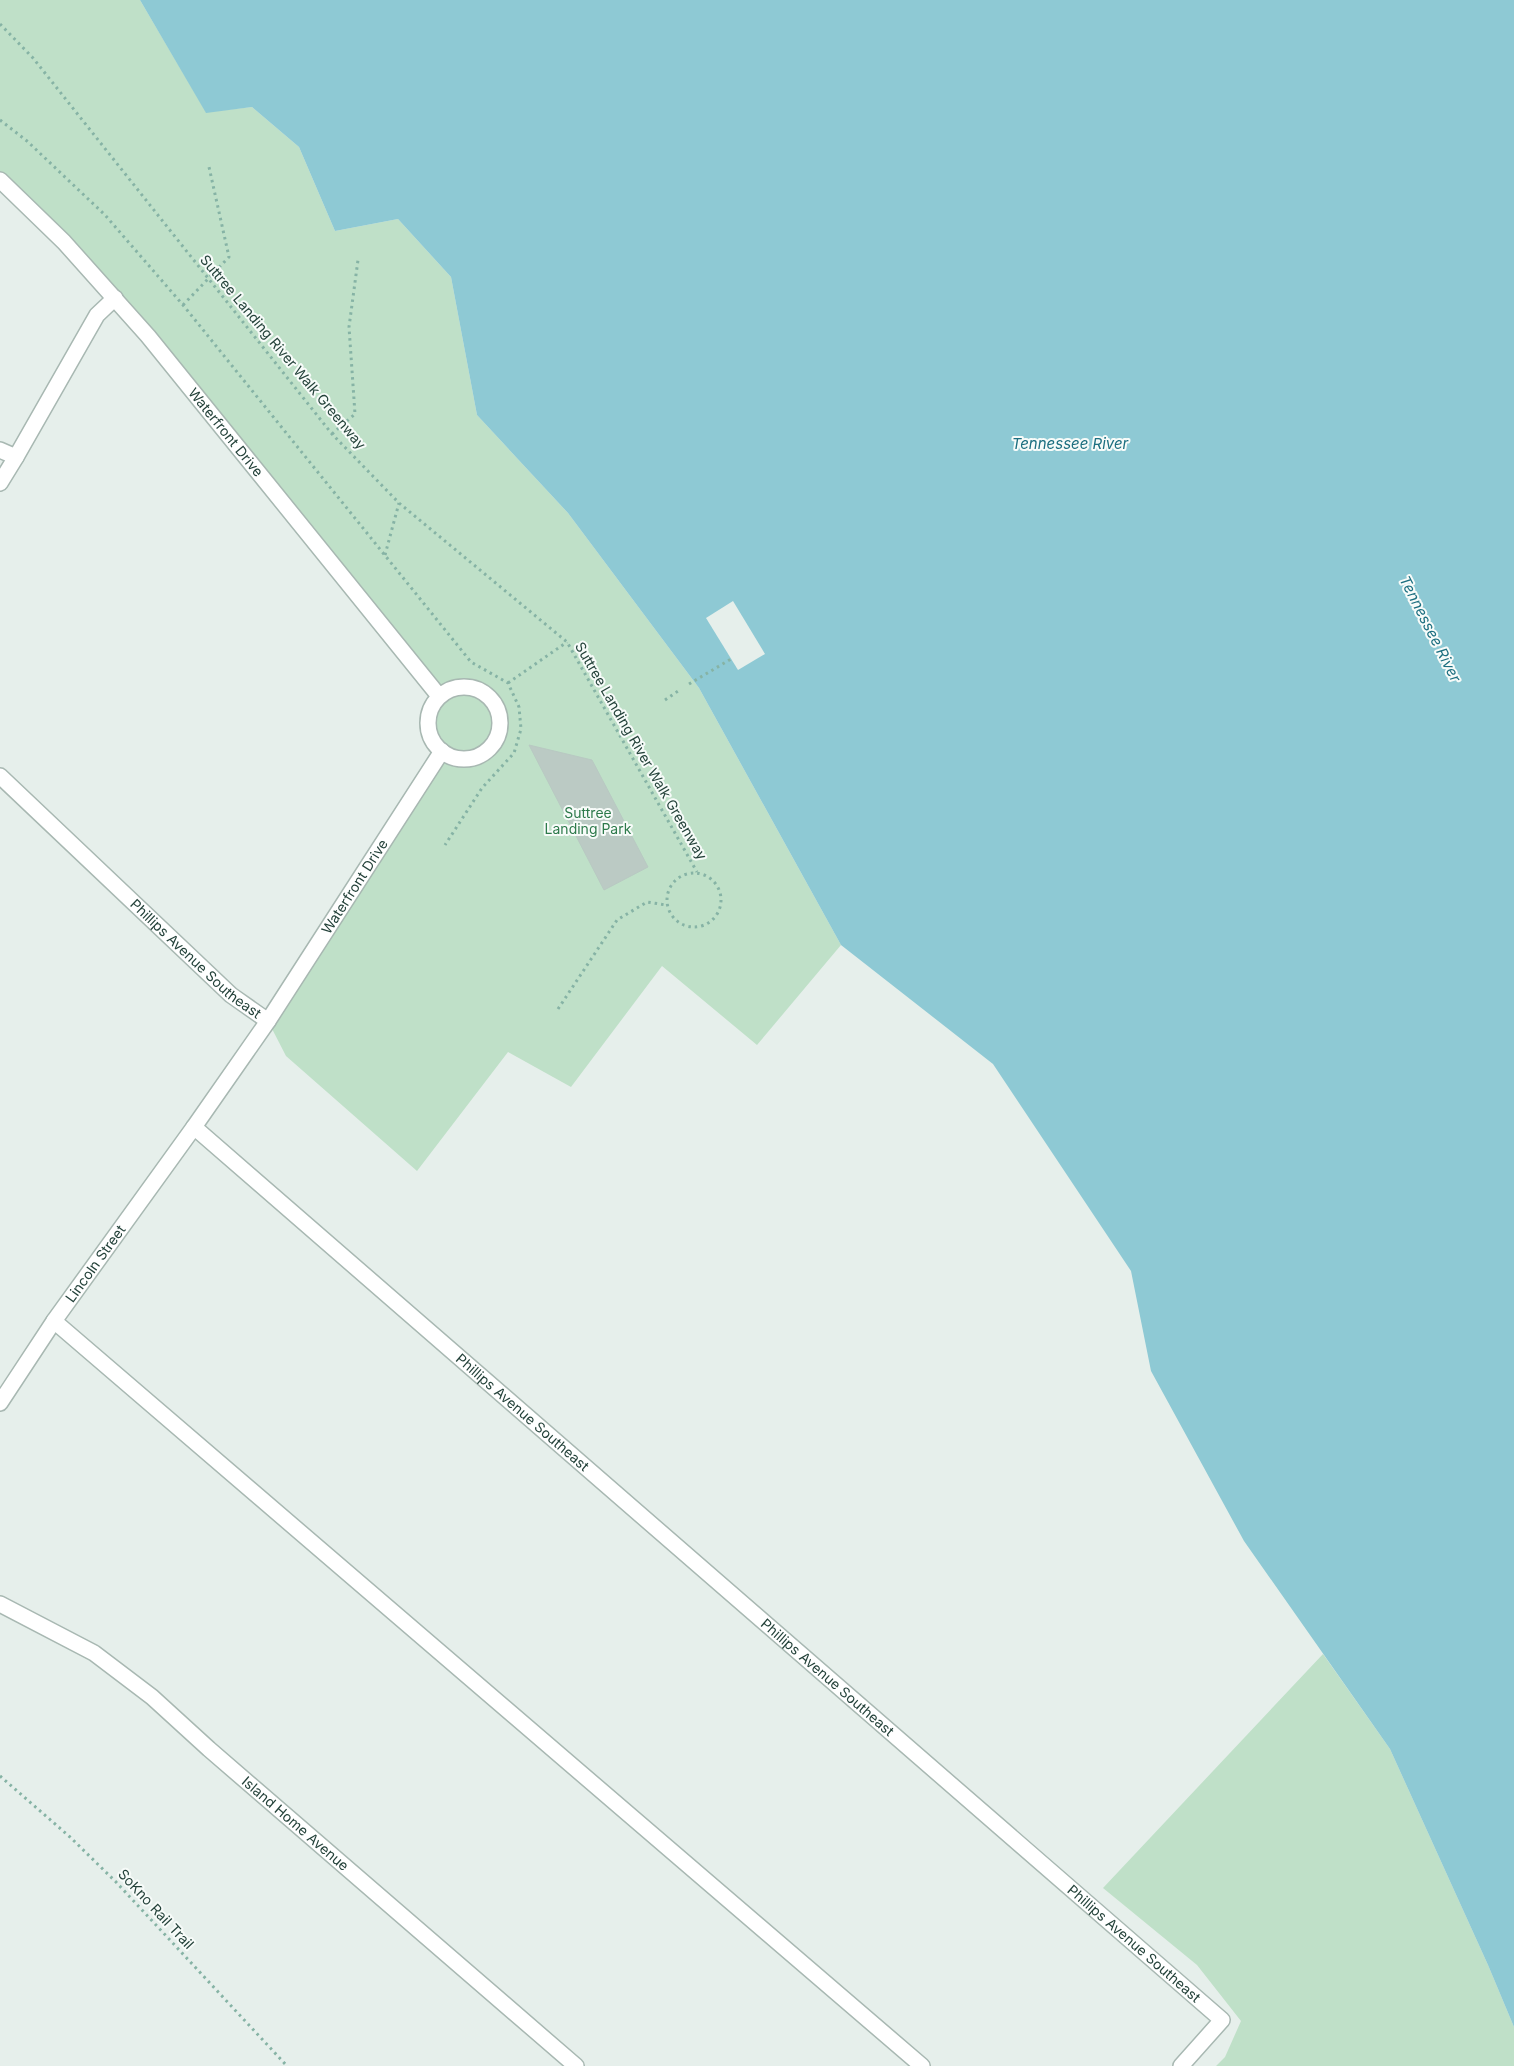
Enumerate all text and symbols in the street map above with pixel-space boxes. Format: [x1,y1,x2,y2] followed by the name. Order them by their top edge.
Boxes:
[197,251,370,452] street label: Suttree Landing River Walk Greenway
[185,384,267,480] street label: Waterfront Drive
[1012,434,1129,453] water label: Tennessee River
[1396,573,1466,685] water label: Tennessee River
[572,639,711,863] street label: Suttree Landing River Walk Greenway
[545,804,632,837] park label: Suttree Landing Park
[317,836,391,937] street label: Waterfront Drive
[127,895,265,1022] street label: Phillips Avenue Southeast
[61,1221,129,1305] street label: Lincoln Street
[453,1350,593,1475] street label: Phillips Avenue Southeast
[758,1615,898,1740] street label: Phillips Avenue Southeast
[239,1772,353,1874] street label: Island Home Avenue
[115,1865,198,1952] street label: SoKno Rail Trail
[1064,1881,1205,2006] street label: Phillips Avenue Southeast

